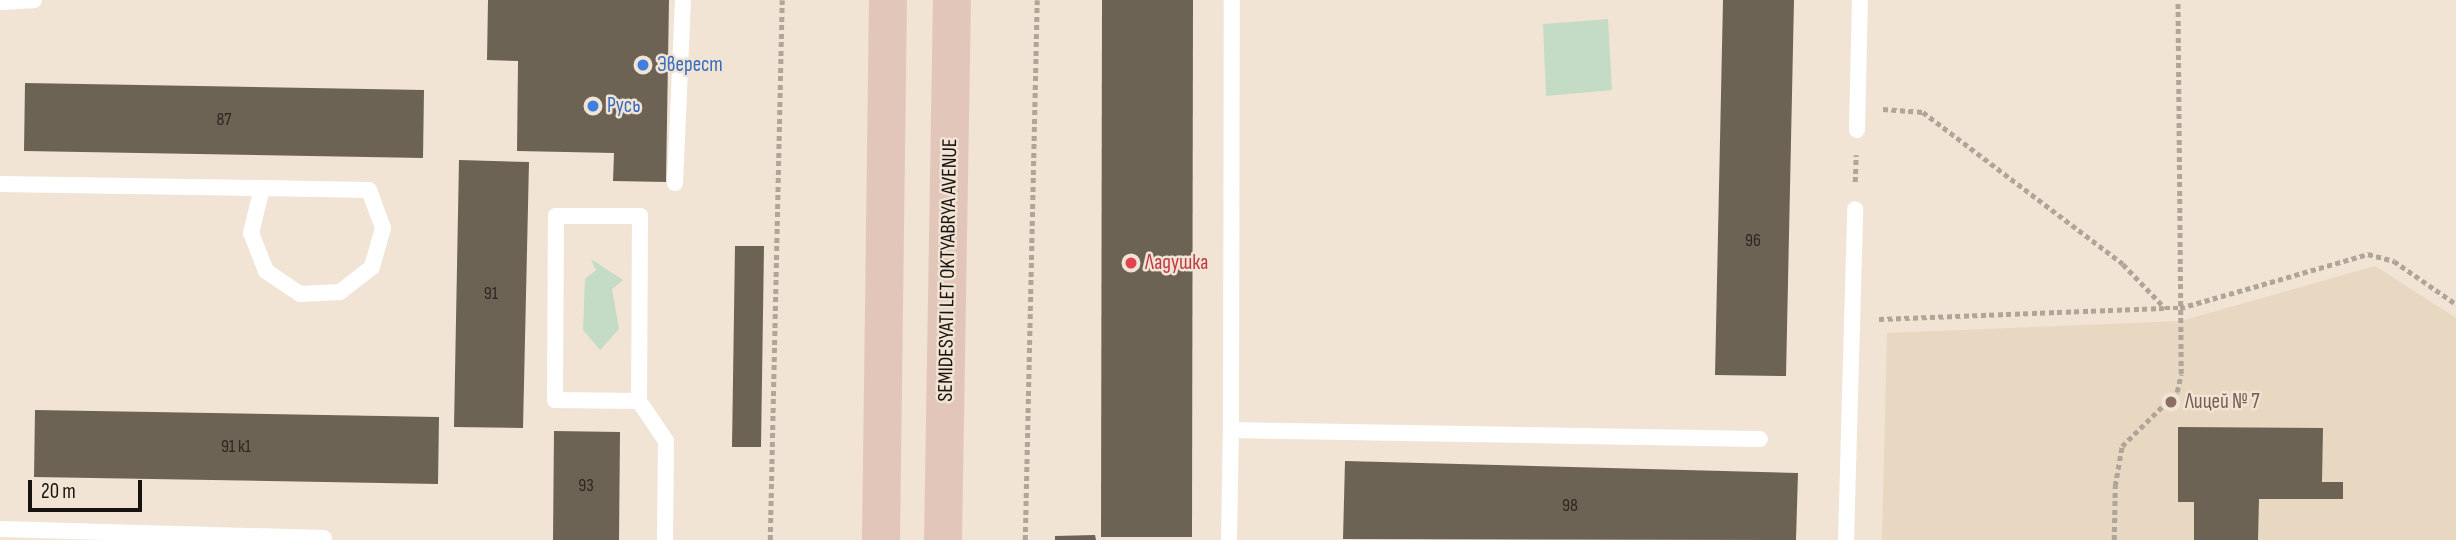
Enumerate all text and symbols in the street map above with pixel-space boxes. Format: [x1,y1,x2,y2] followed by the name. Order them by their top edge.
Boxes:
[657,52,723,78] place label: Эверест
[635,57,651,73] marker: Эверест
[607,93,641,119] place label: Русь
[585,98,601,114] marker: Русь
[216,109,232,131] house number: 87
[933,138,963,402] street label: SEMIDESYATI LET OKTYABRYA AVENUE
[1745,230,1761,252] house number: 96
[1145,250,1208,276] place label: Ладушка
[1123,255,1139,271] marker: Ладушка
[484,283,498,305] house number: 91
[2185,389,2260,415] place label: Лицей № 7
[2163,394,2179,410] marker: Лицей № 7
[221,436,251,458] house number: 91 к1
[32,466,145,510] scale bar
[578,475,594,497] house number: 93
[41,479,76,504] text: 20 m
[1562,495,1578,517] house number: 98

